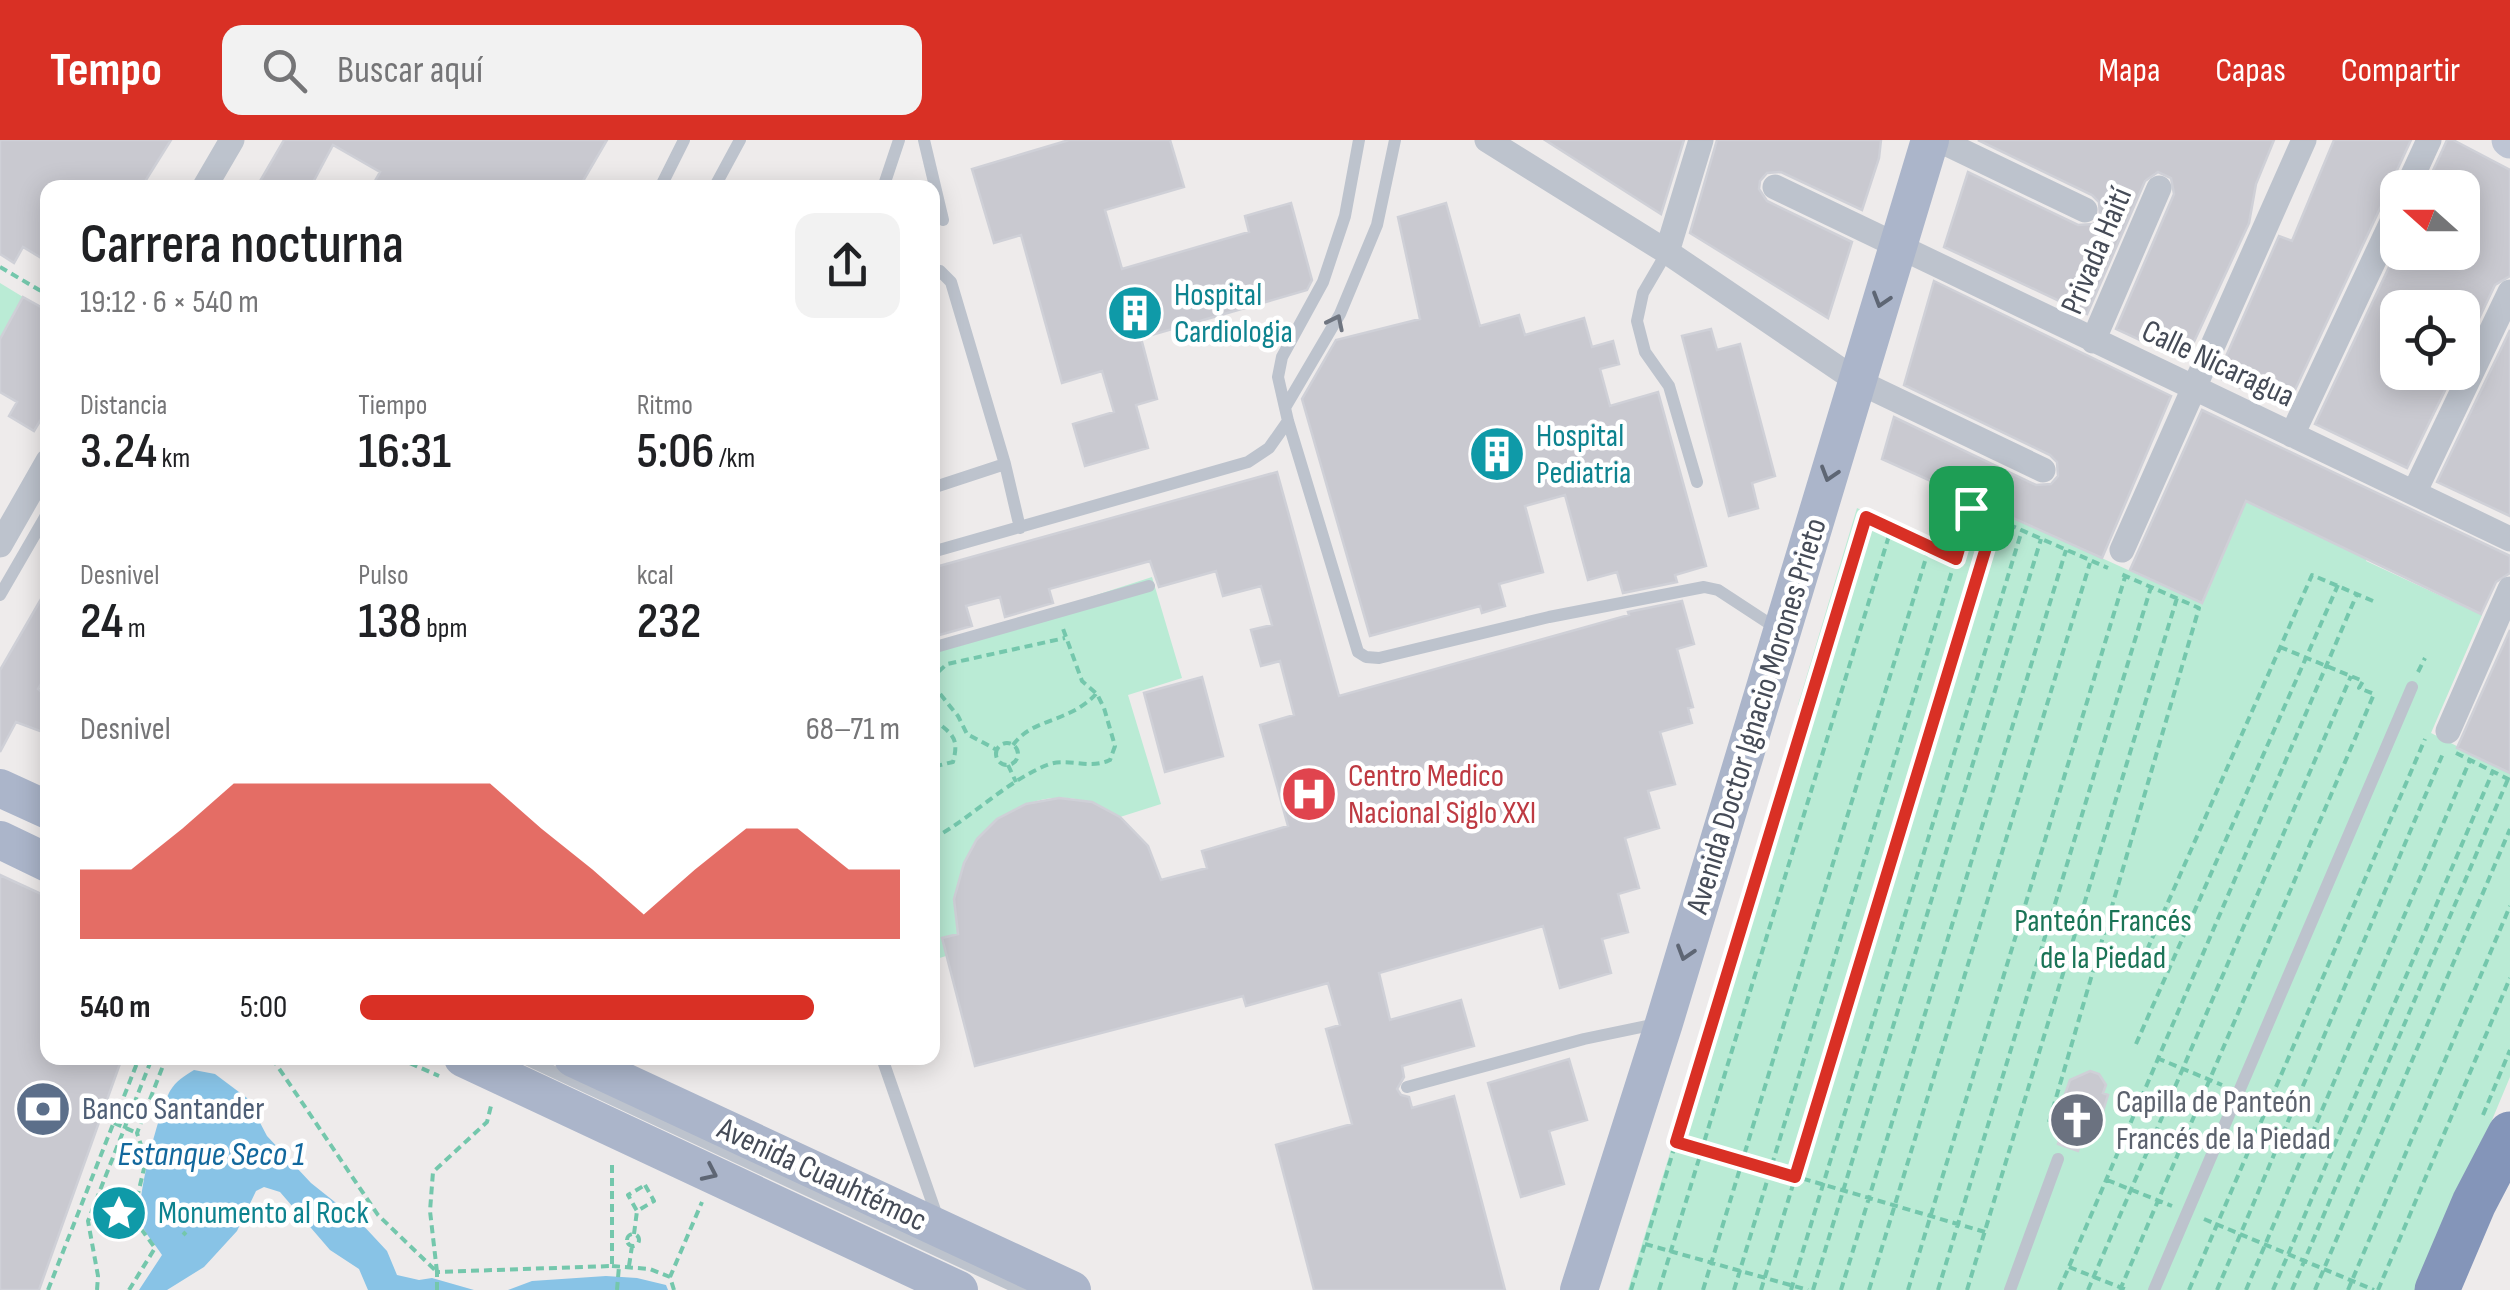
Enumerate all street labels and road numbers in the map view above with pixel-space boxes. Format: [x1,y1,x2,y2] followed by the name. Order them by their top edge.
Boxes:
[2053,182,2141,320] street label: Privada Haití
[2136,312,2300,416] street label: Calle Nicaragua
[1678,514,1836,919] street label: Avenida Doctor Ignacio Morones Prieto
[710,1109,933,1240] street label: Avenida Cuauhtémoc

